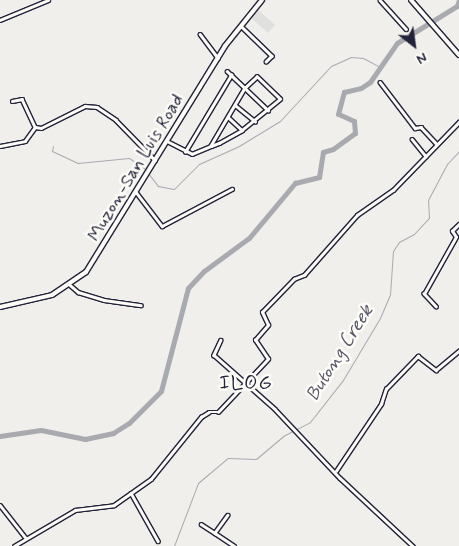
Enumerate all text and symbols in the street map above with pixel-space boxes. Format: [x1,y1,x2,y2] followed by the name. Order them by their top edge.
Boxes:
[389,20,439,70] north arrow
[413,48,430,68] text: N
[83,90,189,246] street label: Muzon-San Luis Road
[301,300,379,406] water label: Butong Creek
[219,371,273,395] district label: ILOG

